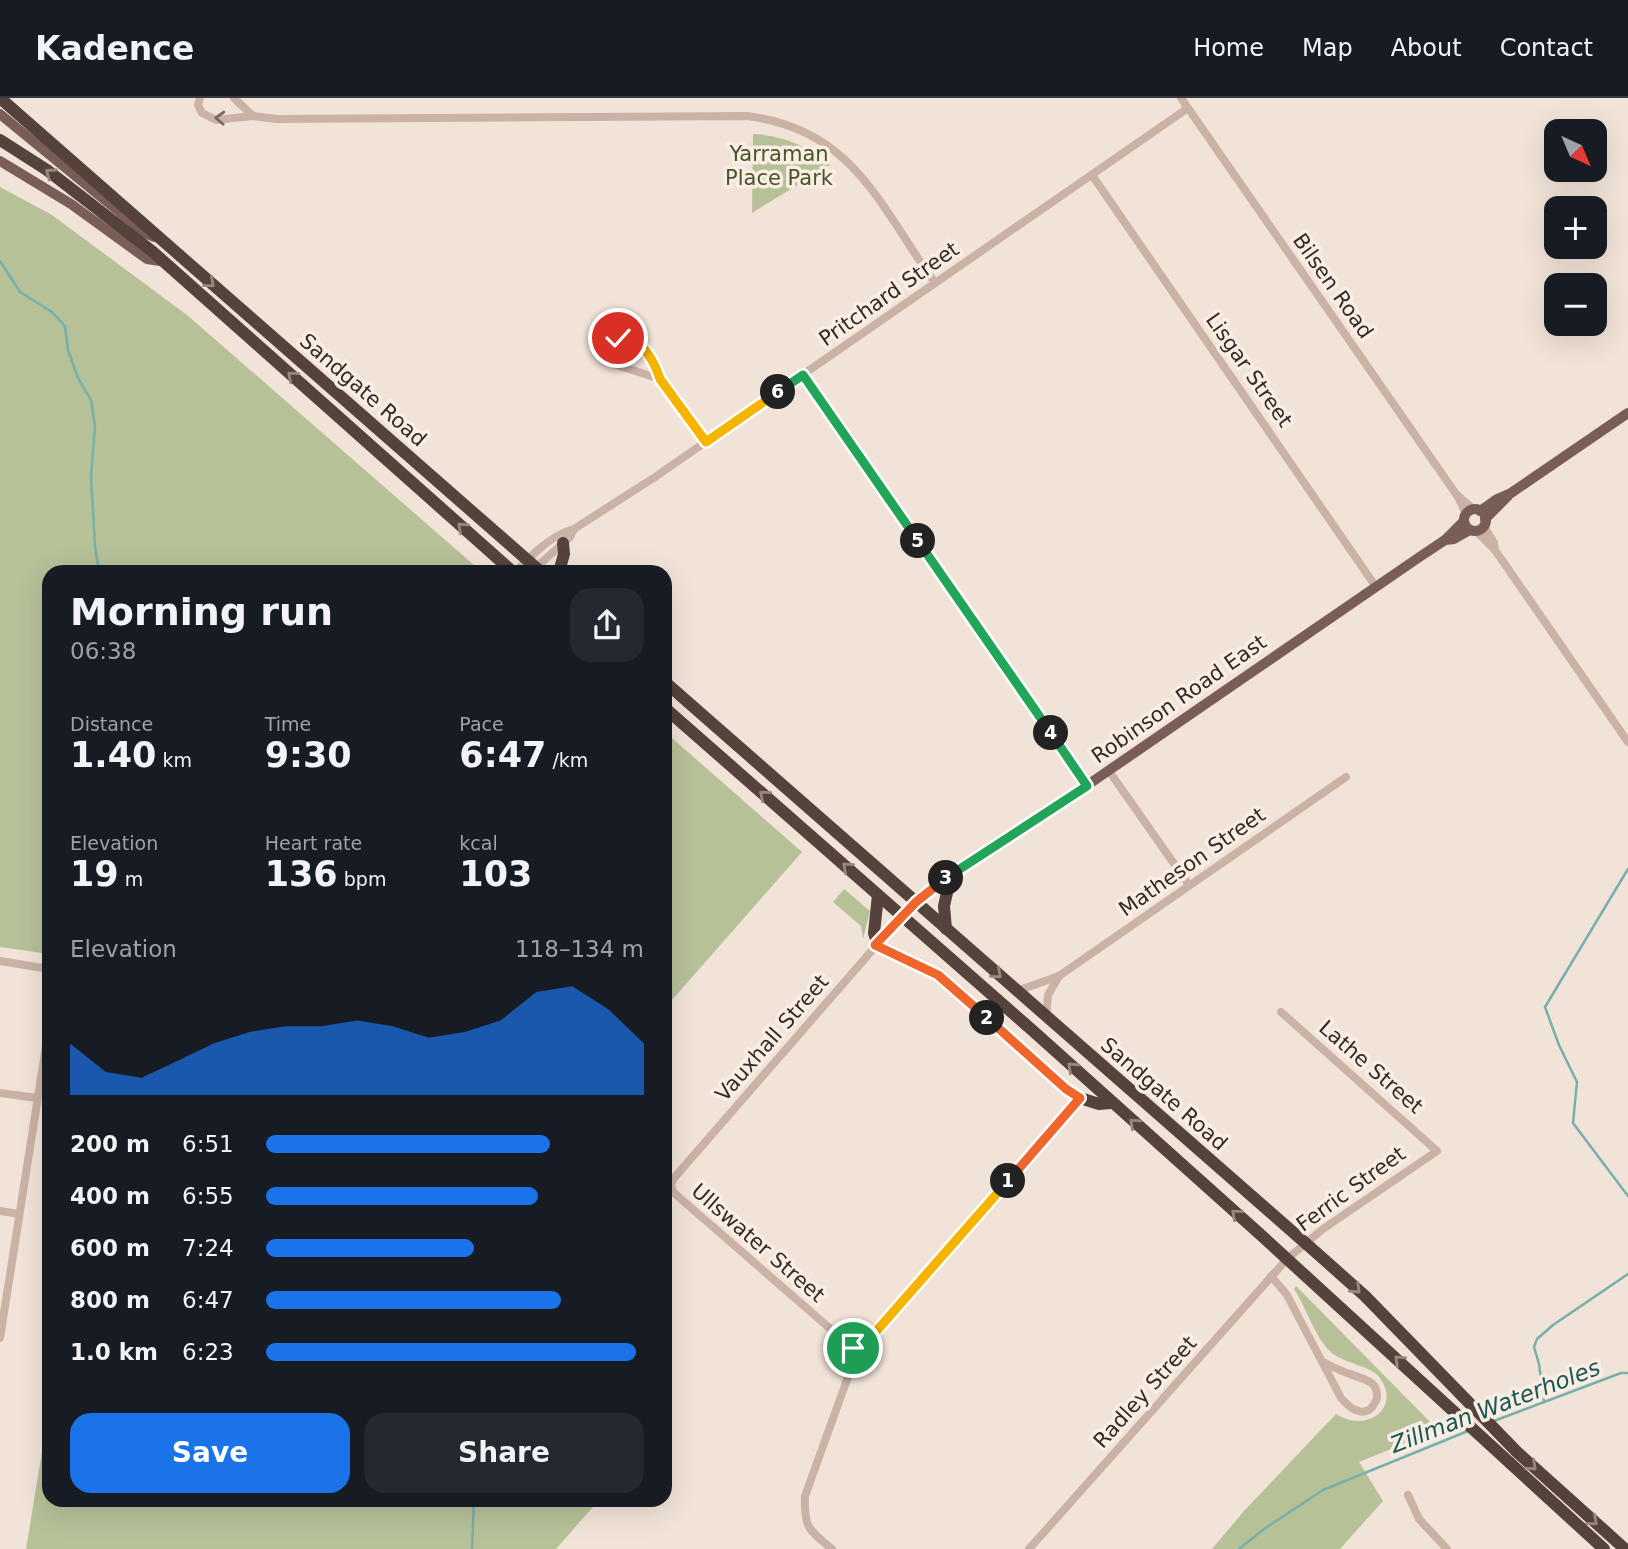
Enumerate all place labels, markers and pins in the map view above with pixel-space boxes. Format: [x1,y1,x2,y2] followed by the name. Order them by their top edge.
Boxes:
[588,308,648,368] pin
[760,374,796,410] pin: 6
[900,524,936,558] pin: 5
[1034,716,1068,750] pin: 4
[928,860,964,896] pin: 3
[970,1000,1004,1035] pin: 2
[990,1164,1026,1198] pin: 1
[823,1318,883,1378] pin

